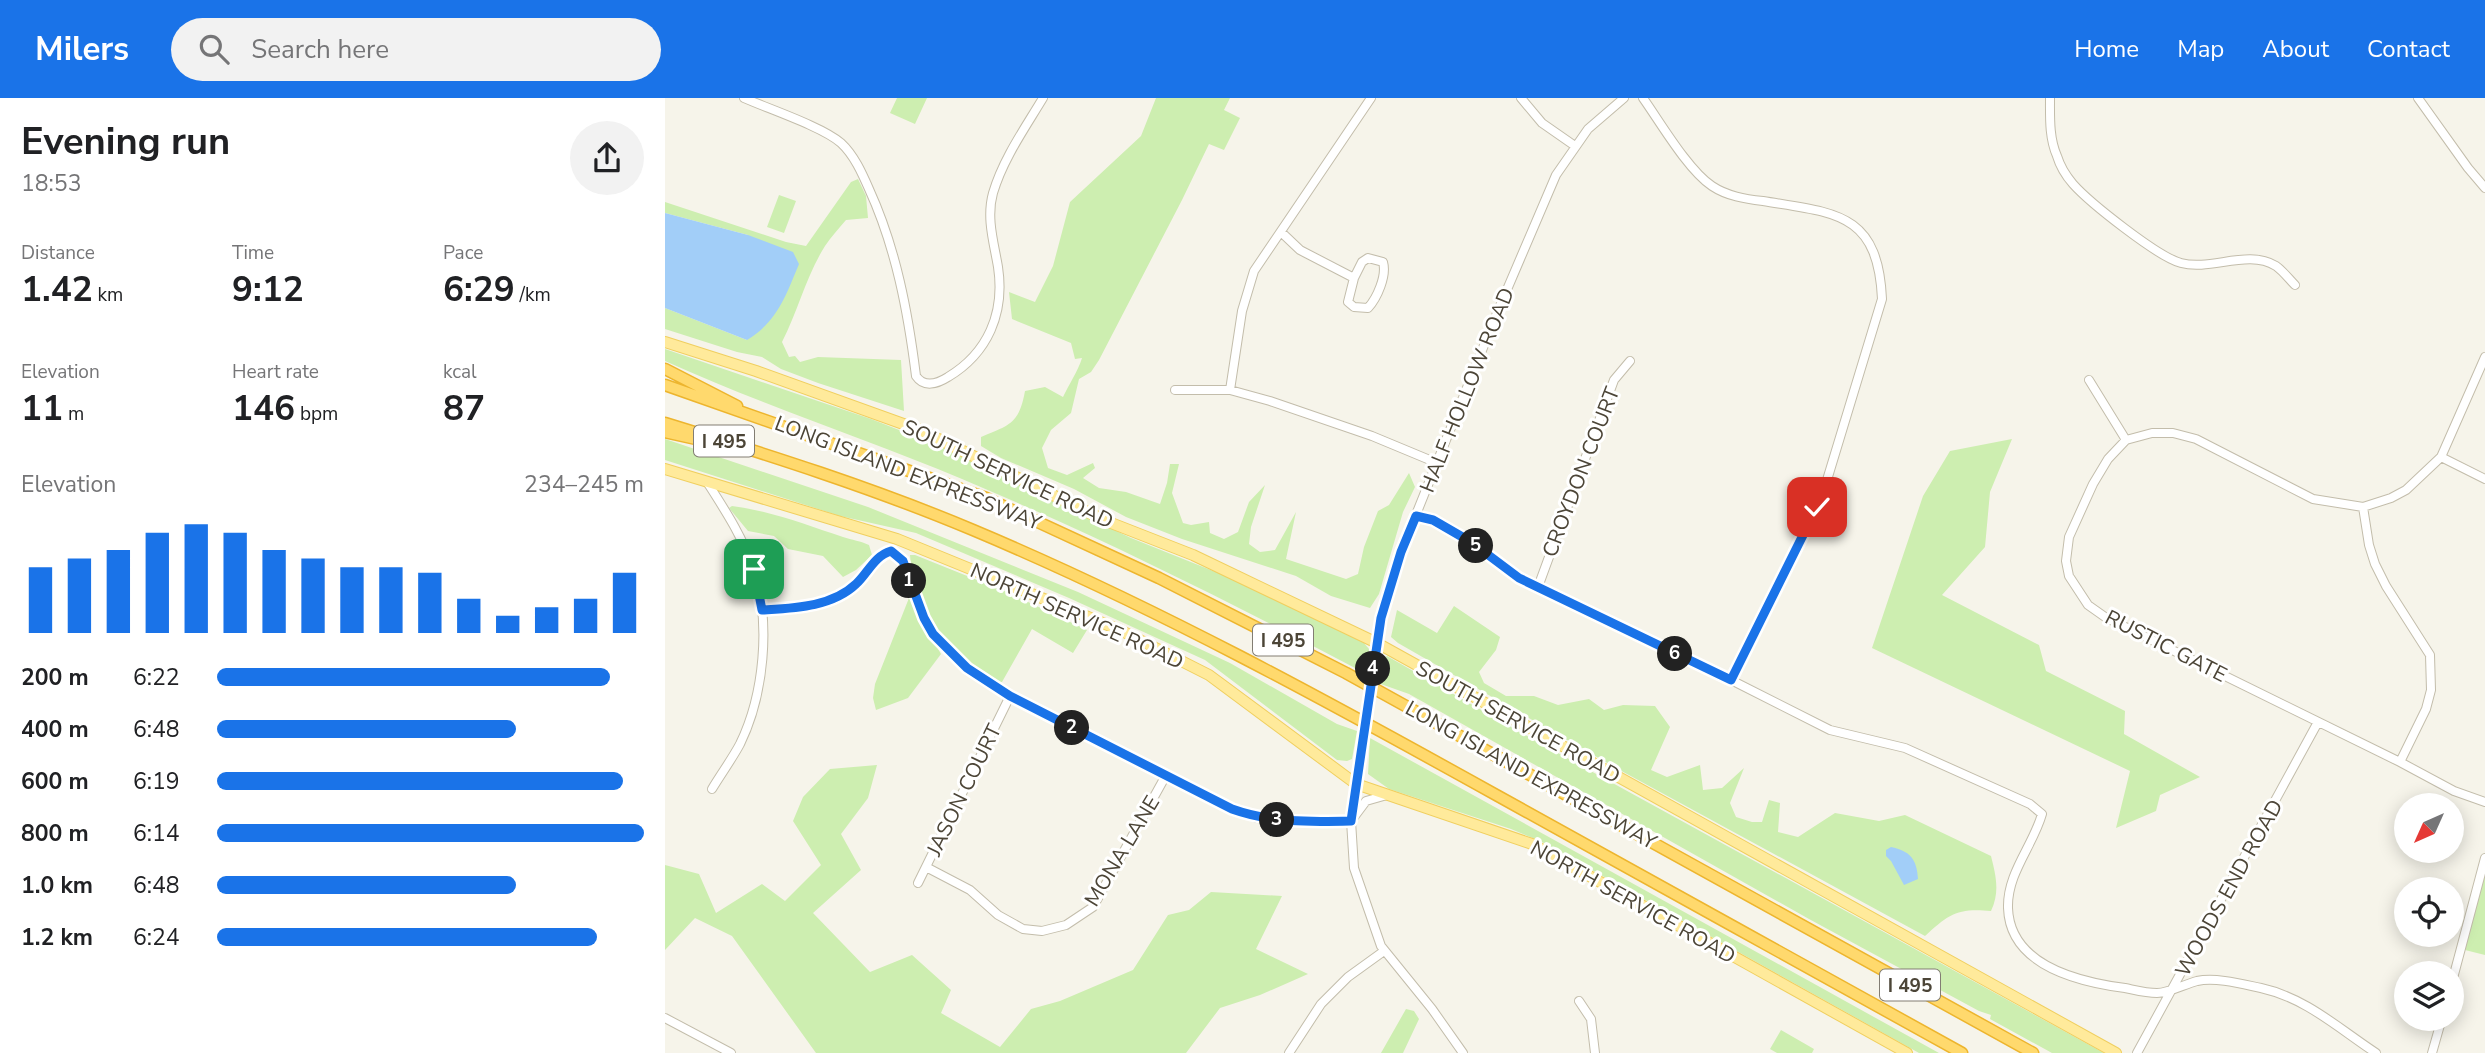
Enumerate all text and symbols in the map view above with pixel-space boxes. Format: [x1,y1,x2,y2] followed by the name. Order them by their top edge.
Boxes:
[171,18,661,81] search box
[35,27,129,72] text: Milers
[195,30,233,68] icon: search
[251,32,389,67] text: Search here
[2074,33,2139,65] text: Home
[2177,33,2224,65] text: Map
[2262,33,2329,65] text: About
[2367,33,2450,65] text: Contact
[21,116,230,167] text: Evening run
[570,121,644,195] button: share
[21,168,81,199] text: 18:53
[21,240,95,266] text: Distance
[232,240,274,266] text: Time
[443,240,483,266] text: Pace
[21,266,93,313] text: 1.42
[232,266,304,313] text: 9:12
[443,266,515,313] text: 6:29
[93,282,123,308] text: km
[515,282,551,308] text: /km
[1413,283,1521,497] street label: HALF HOLLOW ROAD
[21,359,100,385] text: Elevation
[232,359,319,385] text: Heart rate
[443,359,477,385] text: kcal
[1536,383,1626,561] street label: CROYDON COURT
[21,385,63,432] text: 11
[232,385,295,432] text: 146
[443,385,485,432] text: 87
[63,401,84,427] text: m
[295,401,338,427] text: bpm
[771,409,1046,537] street label: LONG ISLAND EXPRESSWAY
[898,413,1118,535] street label: SOUTH SERVICE ROAD
[694,426,754,456] road number: I 495
[21,469,116,500] text: Elevation
[524,469,644,500] text: 234–245 m
[1787,477,1847,537] pin
[1798,488,1836,526] icon: check
[1459,528,1493,564] pin: 5
[1470,532,1481,558] text: 5
[724,539,784,599] pin
[735,550,773,588] icon: arrive
[966,556,1188,676] street label: NORTH SERVICE ROAD
[891,564,927,598] pin: 1
[903,567,914,593] text: 1
[2100,603,2232,689] street label: RUSTIC GATE
[1253,624,1313,656] road number: I 495
[1657,636,1693,672] pin: 6
[1669,640,1680,666] text: 6
[1355,652,1391,686] pin: 4
[1411,654,1625,790] street label: SOUTH SERVICE ROAD
[1367,655,1378,681] text: 4
[21,662,89,693] text: 200 m
[133,662,180,693] text: 6:22
[1400,694,1662,856] street label: LONG ISLAND EXPRESSWAY
[1055,710,1089,746] pin: 2
[21,714,89,745] text: 400 m
[133,714,180,745] text: 6:48
[1066,714,1077,740] text: 2
[920,719,1008,861] street label: JASON COURT
[21,766,89,797] text: 600 m
[133,766,180,797] text: 6:19
[1078,790,1166,912] street label: MONA LANE
[2394,793,2464,863] north arrow
[2394,793,2464,1031] map controls
[2169,794,2289,982] street label: WOODS END ROAD
[1259,802,1295,838] pin: 3
[1271,806,1282,832] text: 3
[21,818,89,849] text: 800 m
[133,818,180,849] text: 6:14
[1525,834,1741,970] street label: NORTH SERVICE ROAD
[21,870,93,901] text: 1.0 km
[133,870,180,901] text: 6:48
[2394,877,2464,947] button: locate
[21,922,93,953] text: 1.2 km
[133,922,180,953] text: 6:24
[2394,961,2464,1031] button: layers
[1880,970,1940,1000] road number: I 495

